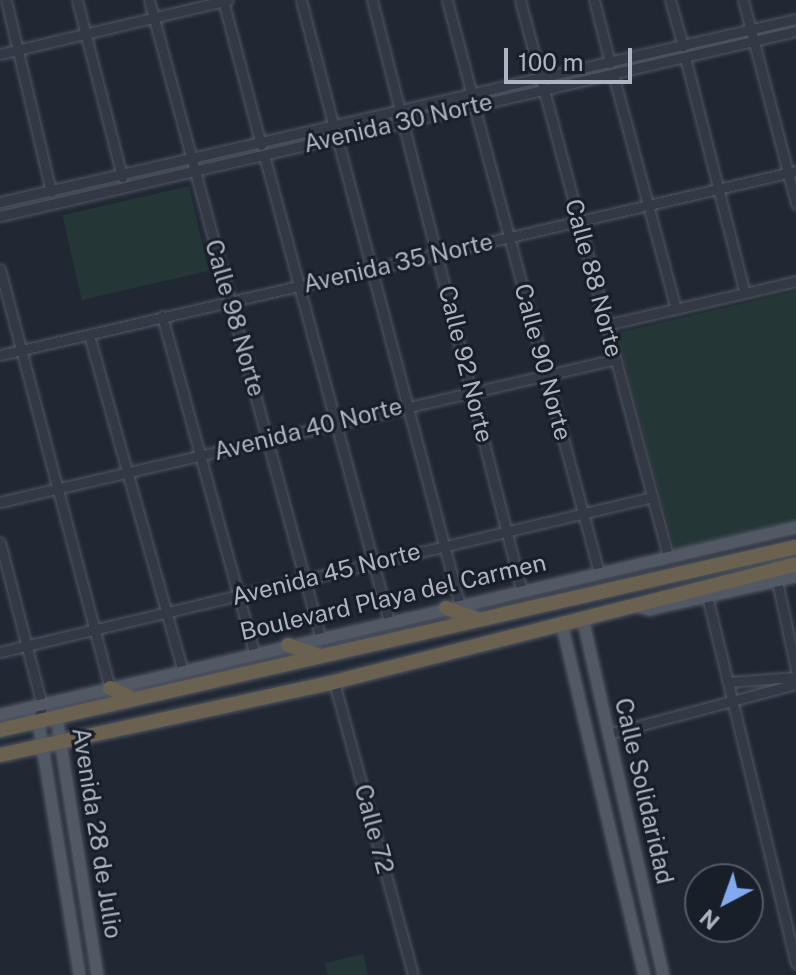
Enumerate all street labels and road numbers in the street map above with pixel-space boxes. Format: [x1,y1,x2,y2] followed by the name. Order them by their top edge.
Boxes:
[301,87,495,159] street label: Avenida 30 Norte
[559,196,629,360] street label: Calle 88 Norte
[300,227,496,299] street label: Avenida 35 Norte
[199,236,271,400] street label: Calle 98 Norte
[508,280,578,444] street label: Calle 90 Norte
[433,282,499,446] street label: Calle 92 Norte
[211,392,405,466] street label: Avenida 40 Norte
[229,537,423,611] street label: Avenida 45 Norte
[237,548,549,646] street label: Boulevard Playa del Carmen
[609,695,679,887] street label: Calle Solidaridad
[66,725,128,941] street label: Avenida 28 de Julio
[348,781,400,877] street label: Calle 72

